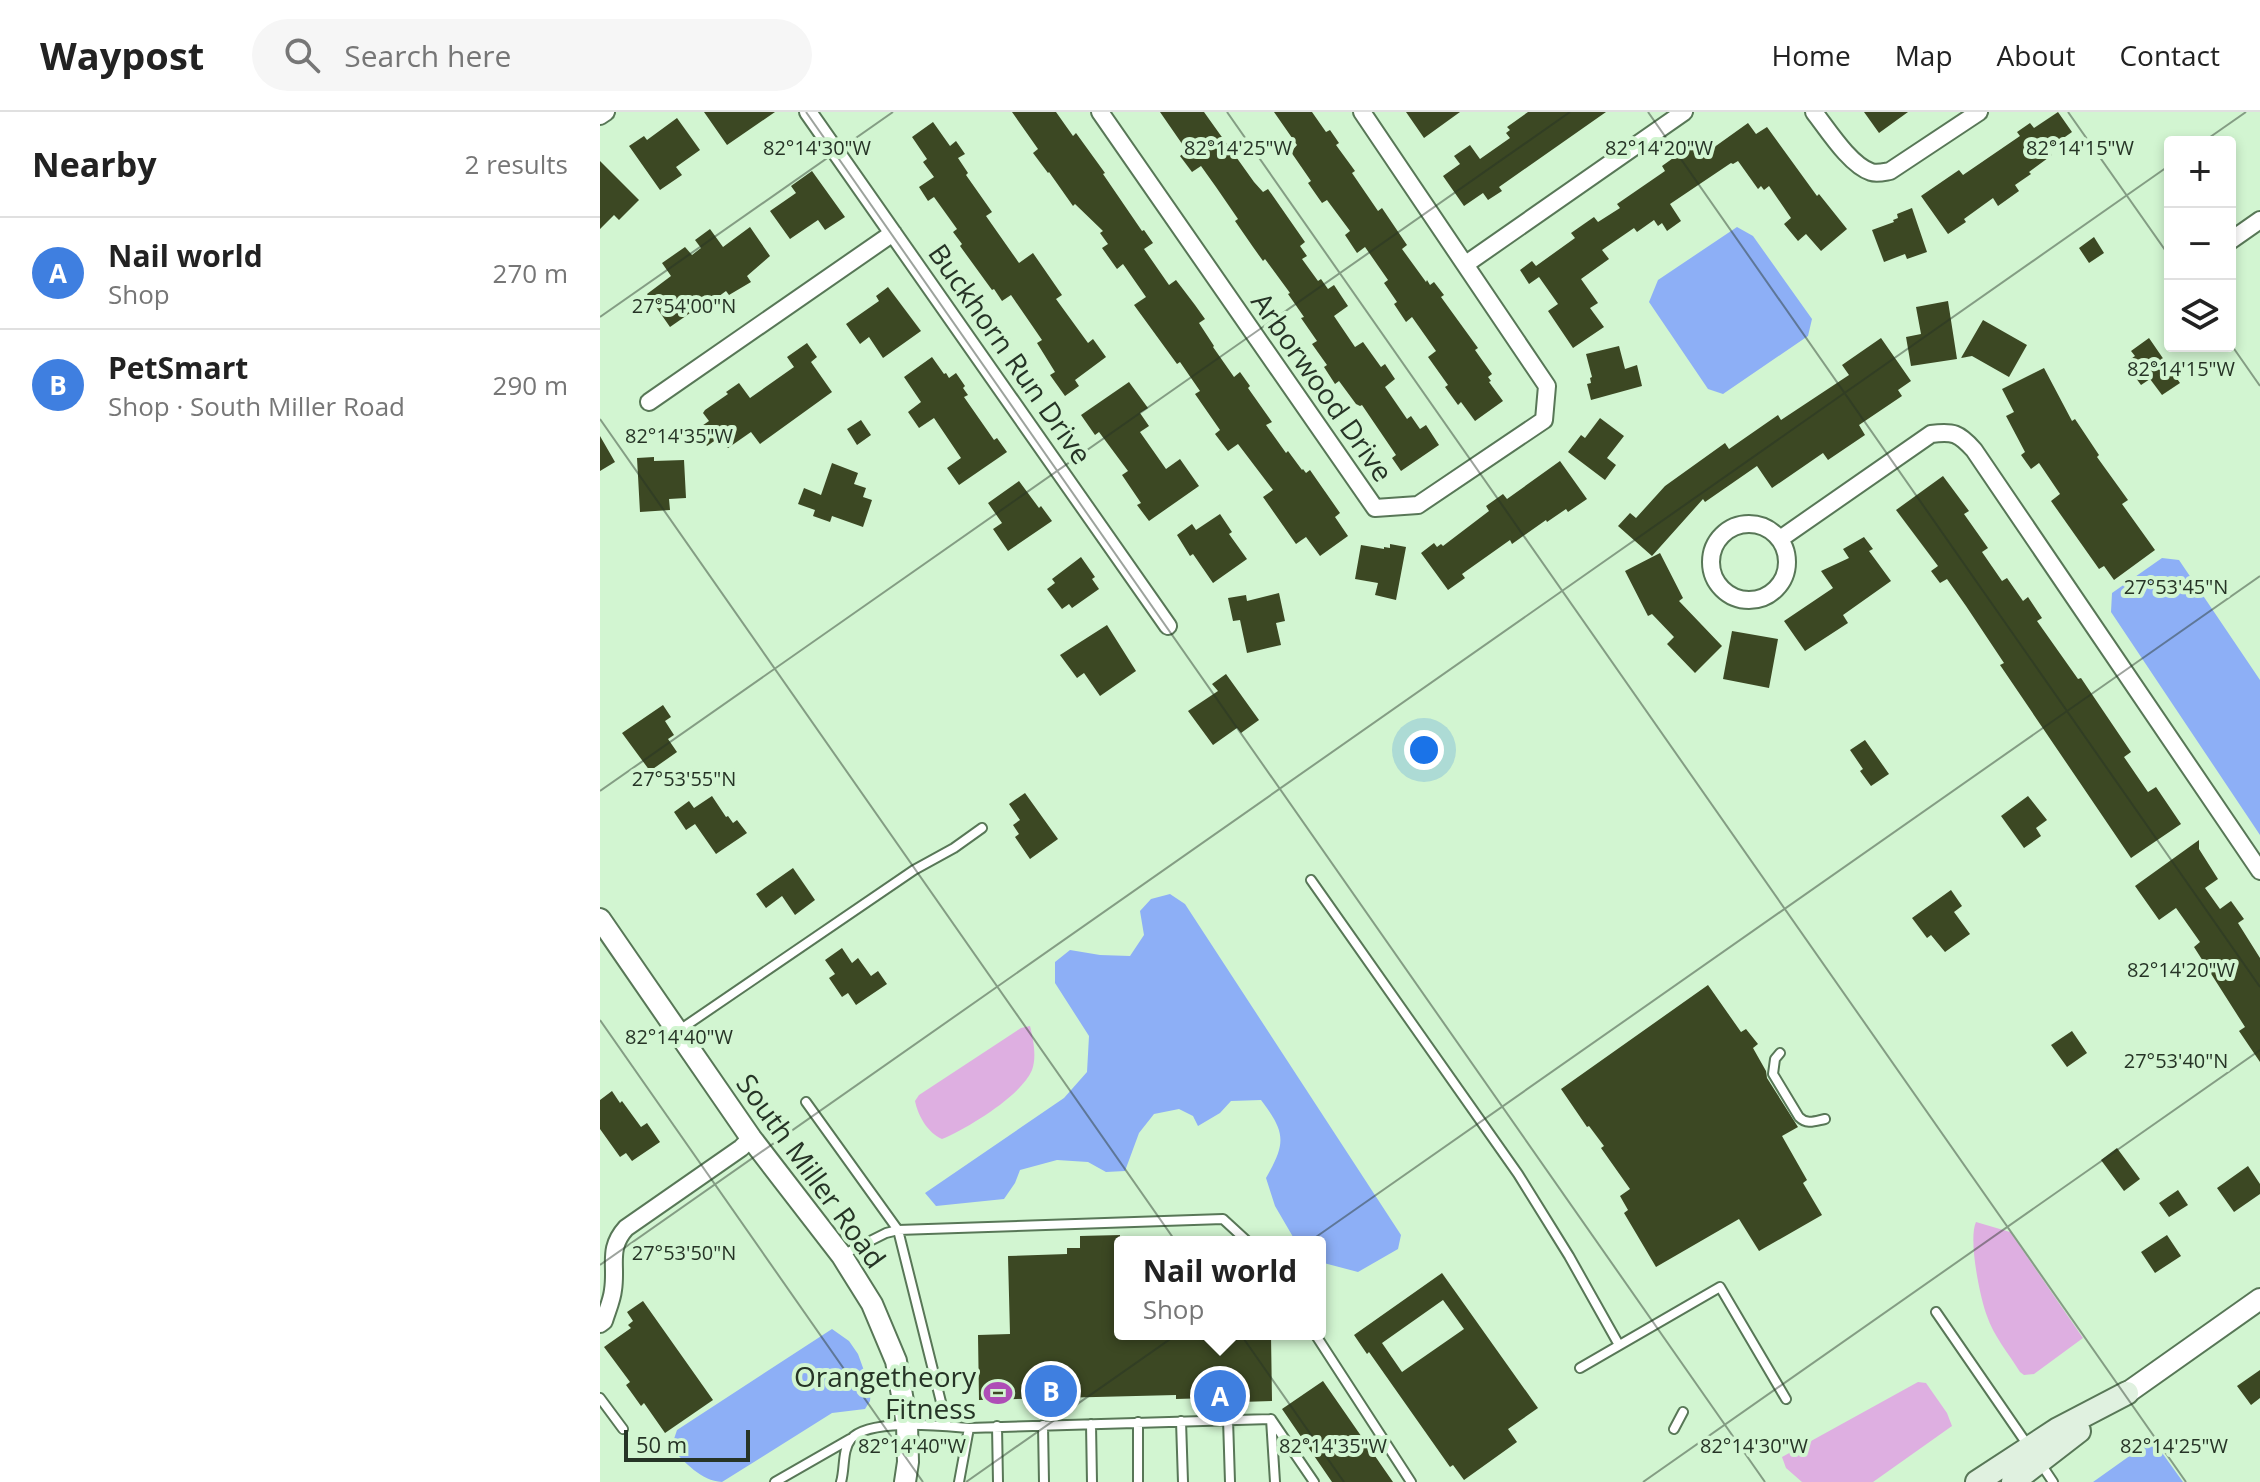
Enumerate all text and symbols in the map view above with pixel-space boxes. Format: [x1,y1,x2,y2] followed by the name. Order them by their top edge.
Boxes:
[252,19,812,91] search box
[40,29,204,81] text: Waypost
[280,33,324,77] icon: search
[344,35,511,76] text: Search here
[1772,36,1851,74] text: Home
[1895,36,1953,74] text: Map
[1997,36,2075,74] text: About
[2119,36,2220,74] text: Contact
[763,134,872,161] text: 82°14'30"W
[1184,134,1293,161] text: 82°14'25"W
[1605,134,1714,161] text: 82°14'20"W
[2026,134,2135,161] text: 82°14'15"W
[2164,136,2236,352] map controls
[2164,136,2236,208] button: +
[32,141,157,187] text: Nearby
[465,146,568,182] text: 2 results
[2164,208,2236,280] button: −
[108,235,263,276] text: Nail world
[920,236,1101,471] street label: Buckhorn Run Drive
[49,255,67,291] text: A
[493,255,568,291] text: 270 m
[108,276,170,312] text: Shop
[2164,280,2236,352] button: layers
[1243,284,1402,489] street label: Arborwood Drive
[632,292,736,319] text: 27°54'00"N
[108,347,248,388] text: PetSmart
[2127,355,2236,382] text: 82°14'15"W
[49,367,67,403] text: B
[493,367,568,403] text: 290 m
[108,388,405,424] text: Shop · South Miller Road
[625,422,734,449] text: 82°14'35"W
[2124,573,2228,600] text: 27°53'45"N
[1404,730,1444,770] your location
[632,765,736,792] text: 27°53'55"N
[2127,956,2236,983] text: 82°14'20"W
[625,1023,734,1050] text: 82°14'40"W
[2124,1047,2228,1074] text: 27°53'40"N
[728,1066,895,1275] street label: South Miller Road
[1114,1236,1326,1340] popup
[632,1239,736,1266] text: 27°53'50"N
[1143,1250,1297,1291] text: Nail world
[1143,1291,1204,1327] text: Shop
[794,1357,977,1427] place label: Orangetheory Fitness
[1025,1361,1077,1421] pin: B
[1194,1366,1246,1426] pin: A
[983,1378,1013,1408] sports icon: Orangetheory Fitness
[624,1426,750,1462] scale bar
[636,1429,687,1459] text: 50 m
[858,1432,967,1459] text: 82°14'40"W
[1279,1432,1388,1459] text: 82°14'35"W
[1700,1432,1809,1459] text: 82°14'30"W
[2120,1432,2229,1459] text: 82°14'25"W

